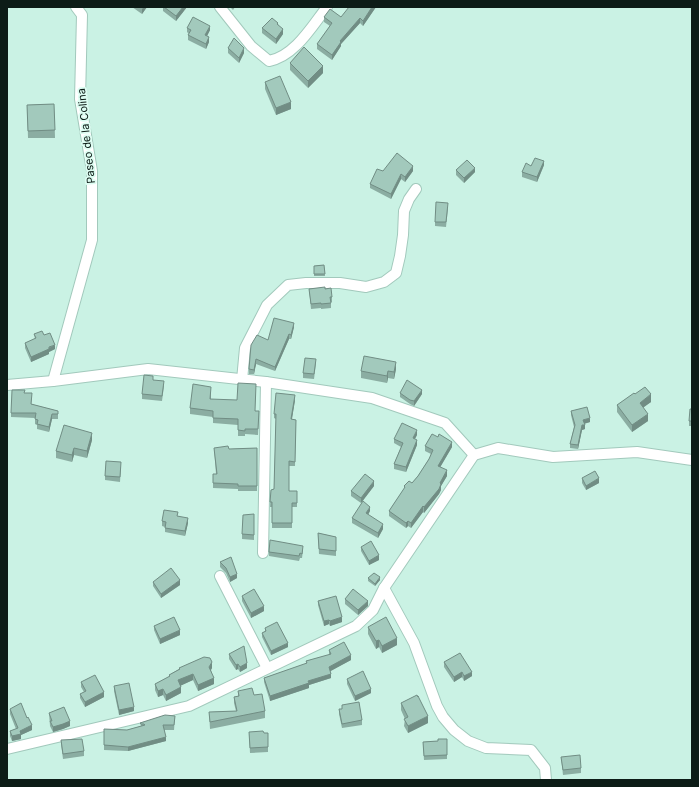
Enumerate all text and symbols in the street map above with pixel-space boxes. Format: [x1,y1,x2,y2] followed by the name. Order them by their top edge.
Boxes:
[74,88,98,184] street label: Paseo de la Colina

